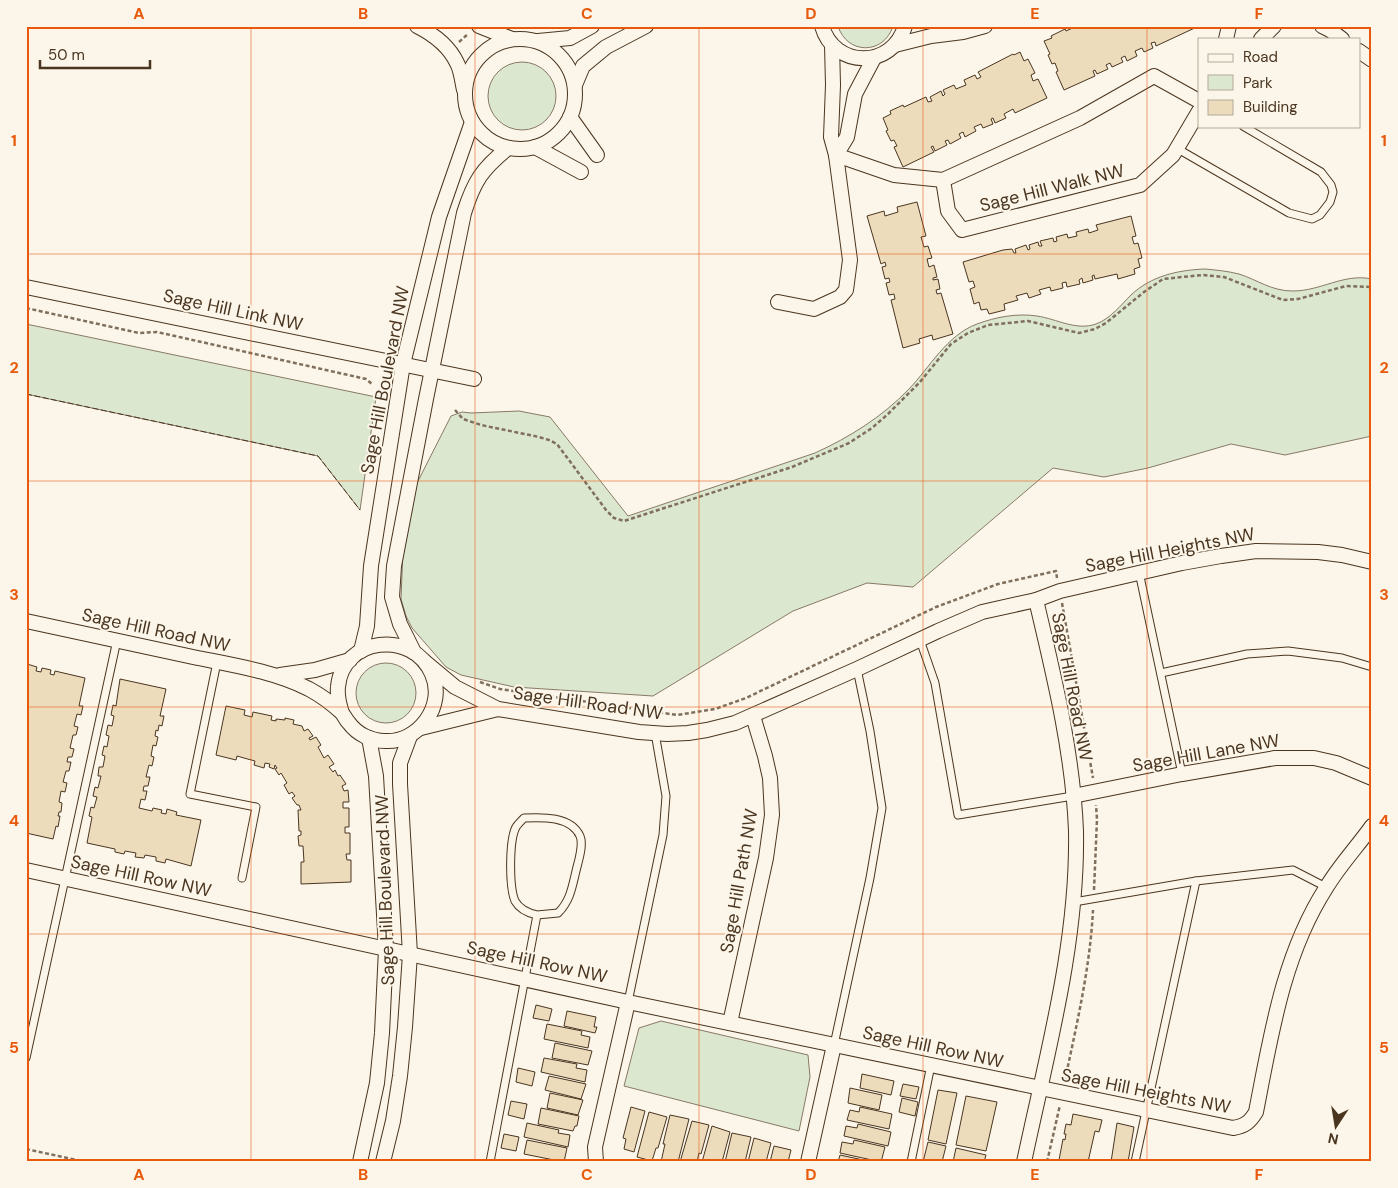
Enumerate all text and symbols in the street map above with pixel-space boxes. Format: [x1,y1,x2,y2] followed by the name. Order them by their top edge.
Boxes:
[133,3,145,24] text: A
[358,3,368,24] text: B
[581,3,593,24] text: C
[805,3,817,24] text: D
[1030,3,1040,24] text: E
[1255,3,1264,24] text: F
[40,38,150,70] scale bar
[1198,38,1360,128] legend
[48,45,85,65] text: 50 m
[1243,47,1278,67] text: Road
[1243,73,1273,93] text: Park
[1243,97,1298,117] text: Building
[11,130,17,151] text: 1
[1381,130,1387,151] text: 1
[977,158,1127,218] street label: Sage Hill Walk NW
[161,283,305,337] street label: Sage Hill Link NW
[355,284,415,476] street label: Sage Hill Boulevard NW
[9,357,19,378] text: 2
[1379,357,1389,378] text: 2
[1083,522,1257,578] street label: Sage Hill Heights NW
[9,584,19,605] text: 3
[1379,584,1389,605] text: 3
[80,603,232,657] street label: Sage Hill Road NW
[1046,611,1098,763] street label: Sage Hill Road NW
[512,681,664,725] street label: Sage Hill Road NW
[1131,728,1281,778] street label: Sage Hill Lane NW
[370,794,400,986] street label: Sage Hill Boulevard NW
[715,807,763,955] street label: Sage Hill Path NW
[9,810,19,831] text: 4
[1379,810,1389,831] text: 4
[68,849,214,903] street label: Sage Hill Row NW
[464,935,610,989] street label: Sage Hill Row NW
[860,1020,1006,1074] street label: Sage Hill Row NW
[9,1037,19,1058] text: 5
[1379,1037,1389,1058] text: 5
[1059,1063,1233,1119] street label: Sage Hill Heights NW
[1310,1100,1360,1150] north arrow
[1326,1129,1340,1149] text: N
[133,1164,145,1185] text: A
[358,1164,368,1185] text: B
[581,1164,593,1185] text: C
[805,1164,817,1185] text: D
[1030,1164,1040,1185] text: E
[1255,1164,1264,1185] text: F

